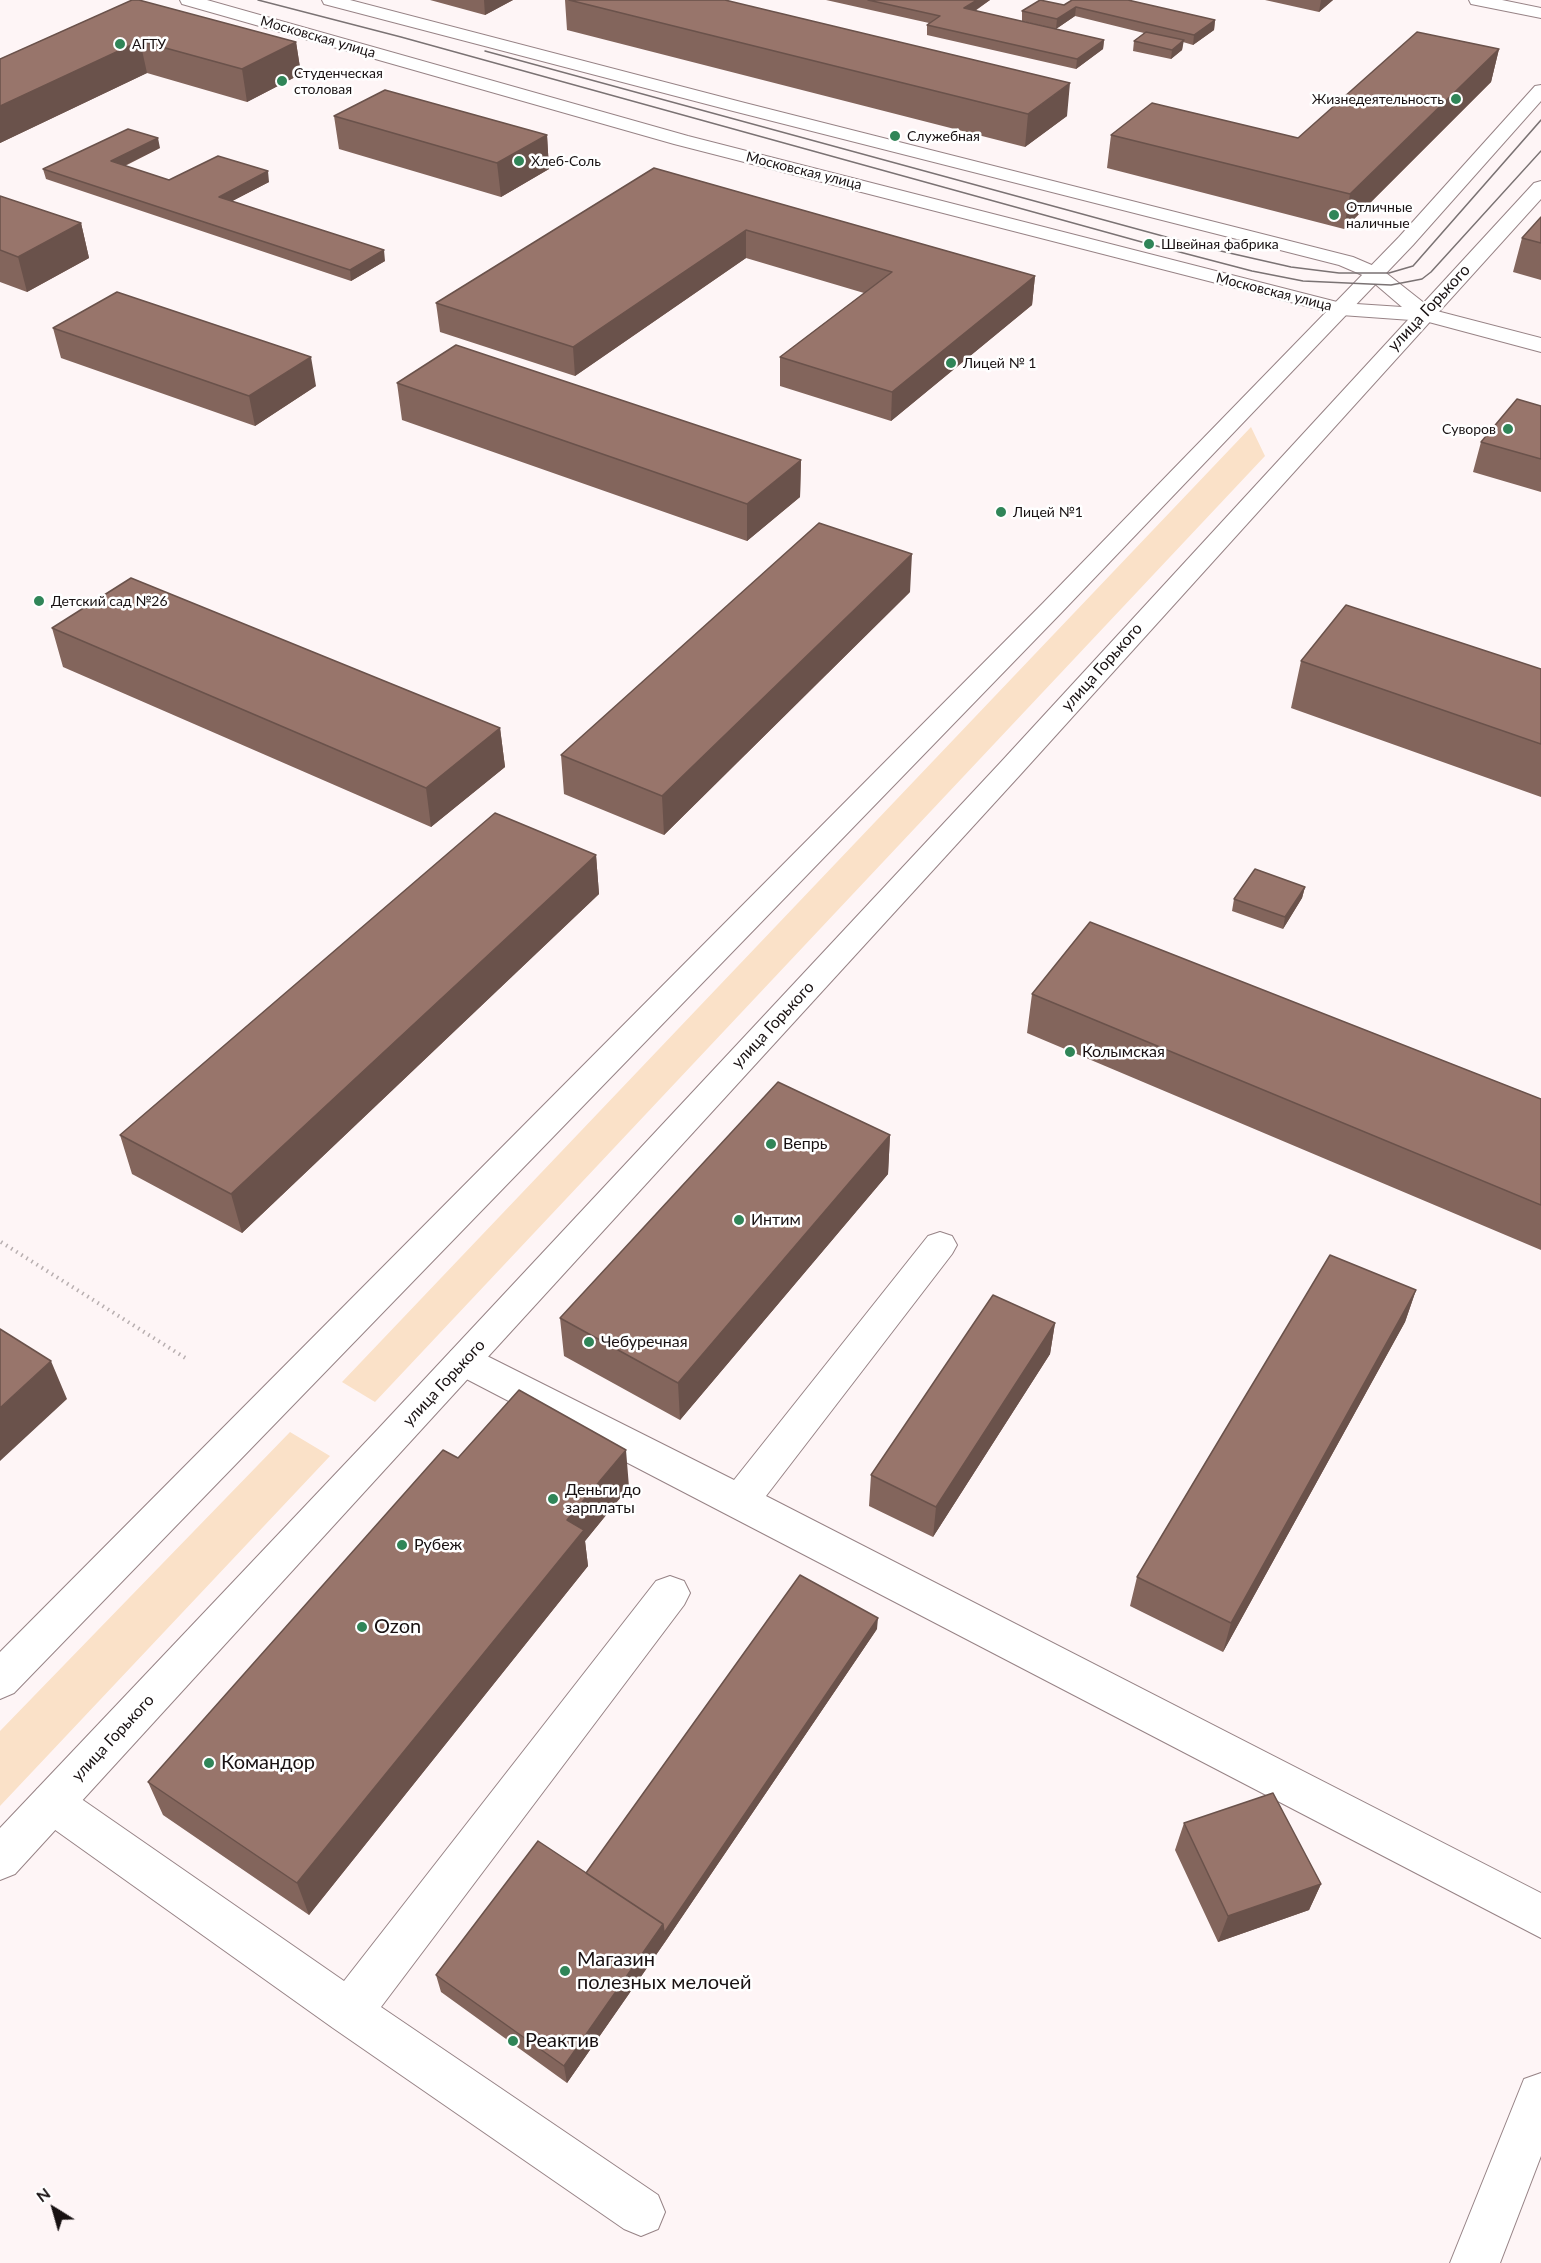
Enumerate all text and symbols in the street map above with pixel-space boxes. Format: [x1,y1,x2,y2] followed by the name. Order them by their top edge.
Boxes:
[259,13,377,61] street label: Московская улица
[132,36,166,52] place label: АГТУ
[113,37,127,51] marker: АГТУ
[294,65,383,98] place label: Студенческая столовая
[275,74,289,88] marker: Студенческая столовая
[1312,91,1444,107] place label: Жизнедеятельность
[1449,92,1463,106] marker: Жизнедеятельность
[907,128,980,144] place label: Служебная
[888,129,902,143] marker: Служебная
[744,148,864,194] street label: Московская улица
[531,153,601,169] place label: Хлеб-Соль
[512,154,526,168] marker: Хлеб-Соль
[1346,199,1412,232] place label: Отличные наличные
[1327,208,1341,222] marker: Отличные наличные
[1161,236,1279,252] place label: Швейная фабрика
[1142,237,1156,251] marker: Швейная фабрика
[1384,261,1474,355] street label: улица Горького
[1214,269,1334,315] street label: Московская улица
[963,355,1036,371] place label: Лицей № 1
[944,356,958,370] marker: Лицей № 1
[1442,421,1496,437] place label: Суворов
[1501,422,1515,436] marker: Суворов
[1013,504,1083,520] place label: Лицей №1
[994,505,1008,519] marker: Лицей №1
[51,593,168,609] place label: Детский сад №26
[32,594,46,608] marker: Детский сад №26
[1058,619,1146,715] street label: улица Горького
[728,978,818,1072] street label: улица Горького
[1082,1042,1165,1062] place label: Колымская
[1063,1045,1077,1059] marker: Колымская
[783,1134,827,1154] place label: Вепрь
[764,1137,778,1151] marker: Вепрь
[751,1210,801,1230] place label: Интим
[732,1213,746,1227] marker: Интим
[601,1332,688,1352] place label: Чебуречная
[582,1335,596,1349] marker: Чебуречная
[399,1336,489,1430] street label: улица Горького
[565,1480,641,1518] place label: Деньги до зарплаты
[546,1492,560,1506] marker: Деньги до зарплаты
[414,1535,462,1555] place label: Рубеж
[395,1538,409,1552] marker: Рубеж
[374,1615,421,1639] place label: Ozon
[355,1620,369,1634] marker: Ozon
[68,1691,158,1785] street label: улица Горького
[221,1751,315,1775] place label: Командор
[202,1756,216,1770] marker: Командор
[577,1948,751,1995] place label: Магазин полезных мелочей
[558,1964,572,1978] marker: Магазин полезных мелочей
[525,2029,599,2053] place label: Реактив
[506,2034,520,2048] marker: Реактив
[24,2179,84,2239] north arrow
[32,2183,54,2206] text: N

